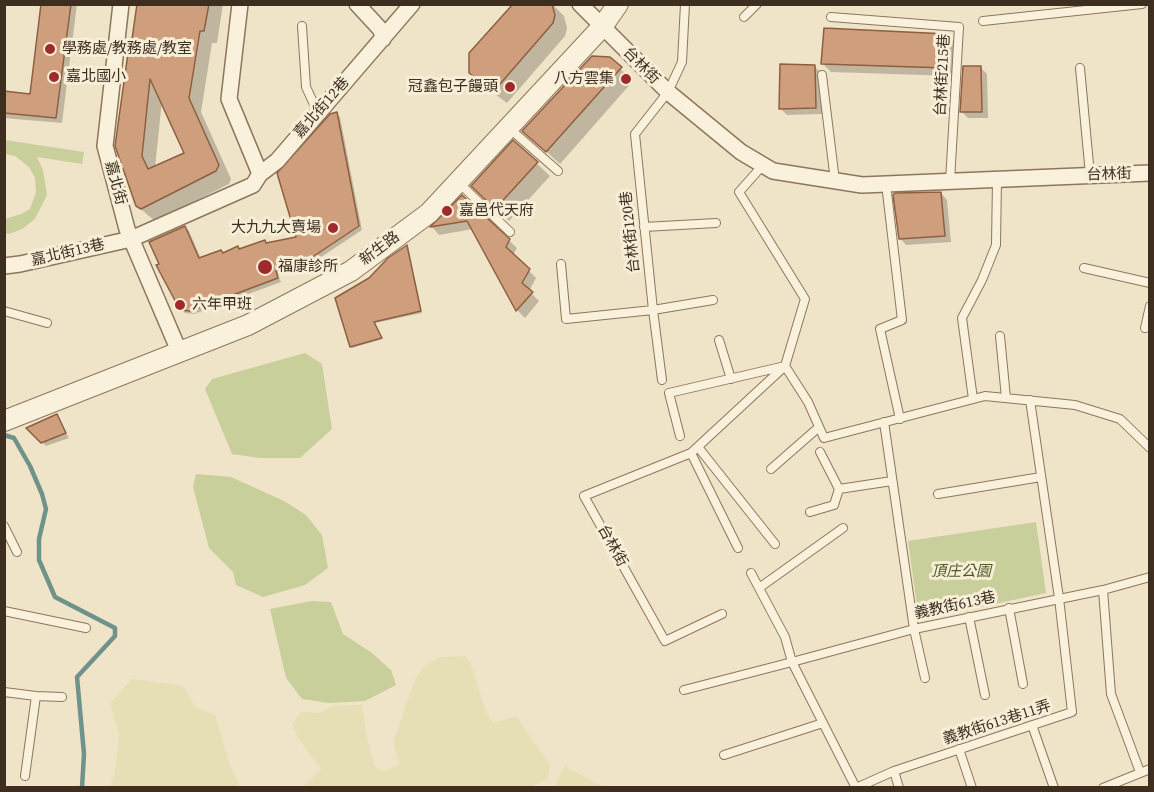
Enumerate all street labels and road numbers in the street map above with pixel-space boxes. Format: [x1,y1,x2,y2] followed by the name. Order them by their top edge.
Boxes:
[932,33,954,117] street label: 台林街215巷
[619,44,663,88] street label: 台林街
[291,74,353,142] street label: 嘉北街12巷
[100,159,130,207] street label: 嘉北街
[1086,165,1132,185] street label: 台林街
[618,190,644,274] street label: 台林街120巷
[357,228,403,270] street label: 新生路
[29,236,107,270] street label: 嘉北街13巷
[593,522,631,570] street label: 台林街
[913,589,997,623] street label: 義教街613巷
[941,697,1053,749] street label: 義教街613巷11弄

